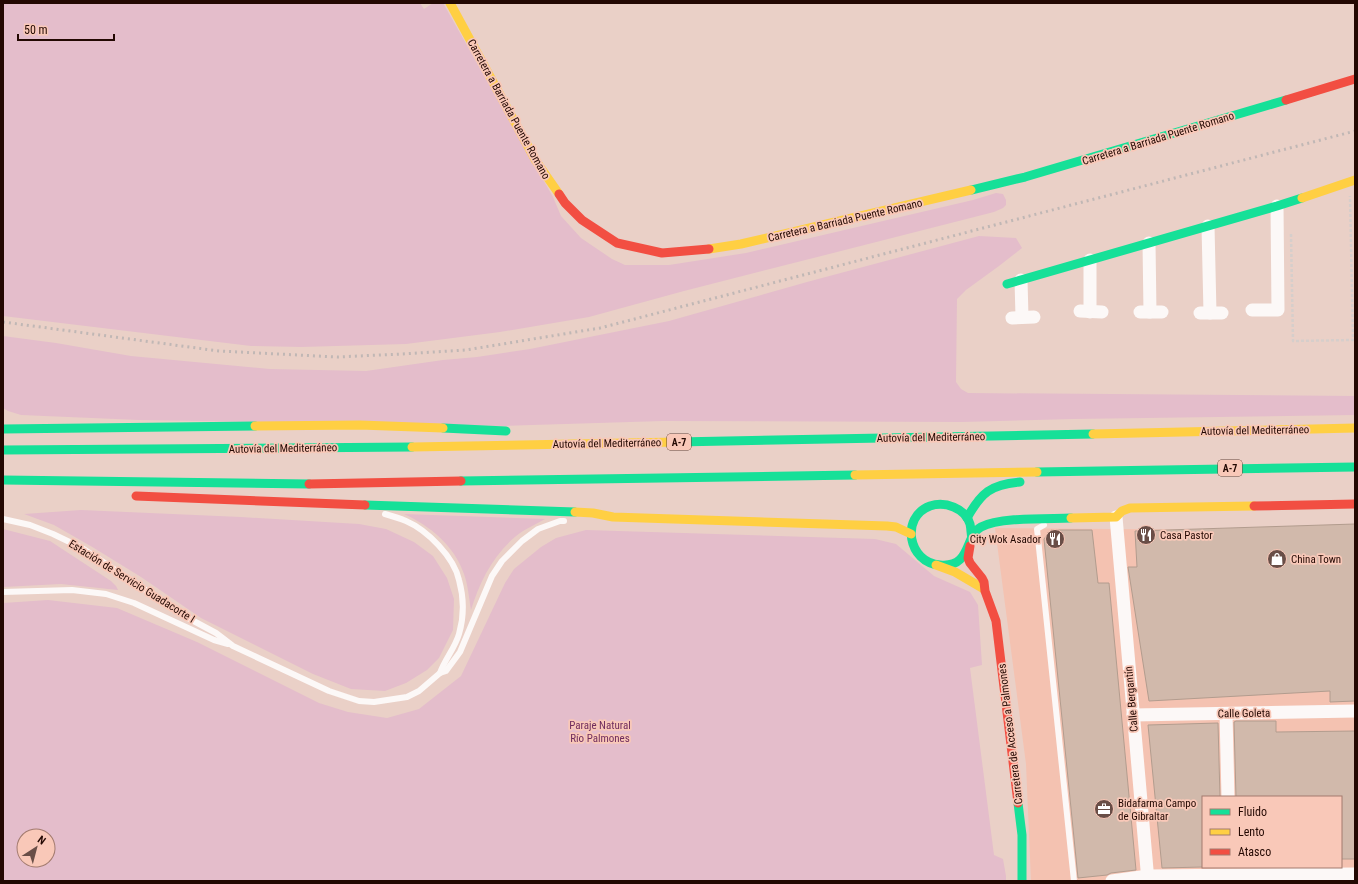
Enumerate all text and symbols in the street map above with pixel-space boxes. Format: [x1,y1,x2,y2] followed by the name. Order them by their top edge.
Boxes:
[18,16,114,42] scale bar
[24,23,48,37] text: 50 m
[465,37,553,182] street label: Carretera a Barriada Puente Romano
[1081,109,1236,168] street label: Carretera a Barriada Puente Romano
[767,196,924,245] street label: Carretera a Barriada Puente Romano
[1201,423,1310,438] street label: Autovía del Mediterráneo
[877,430,986,445] street label: Autovía del Mediterráneo
[667,434,691,450] road number: A-7
[553,436,662,451] street label: Autovía del Mediterráneo
[229,441,338,456] street label: Autovía del Mediterráneo
[1218,460,1242,476] road number: A-7
[1135,524,1157,546] restaurant icon: Casa Pastor
[1044,528,1066,550] restaurant icon: City Wok Asador
[1160,529,1213,542] place label: Casa Pastor
[970,533,1042,546] place label: City Wok Asador
[66,537,197,626] street label: Estación de Servicio Guadacorte I
[1266,548,1288,570] shop icon: China Town
[1291,553,1341,566] place label: China Town
[995,663,1026,805] street label: Carretera de Acceso a Palmones
[1122,666,1141,732] street label: Calle Bergantín
[1218,707,1270,720] street label: Calle Goleta
[569,719,631,745] park label: Paraje Natural Río Palmones
[1202,796,1342,868] legend
[1118,797,1197,823] place label: Bidafarma Campo de Gibraltar
[1093,798,1115,820] office icon: Bidafarma Campo de Gibraltar
[1238,805,1267,819] text: Fluido
[1238,825,1265,839] text: Lento
[16,828,56,868] north arrow
[35,833,48,848] text: N
[1238,845,1271,859] text: Atasco

